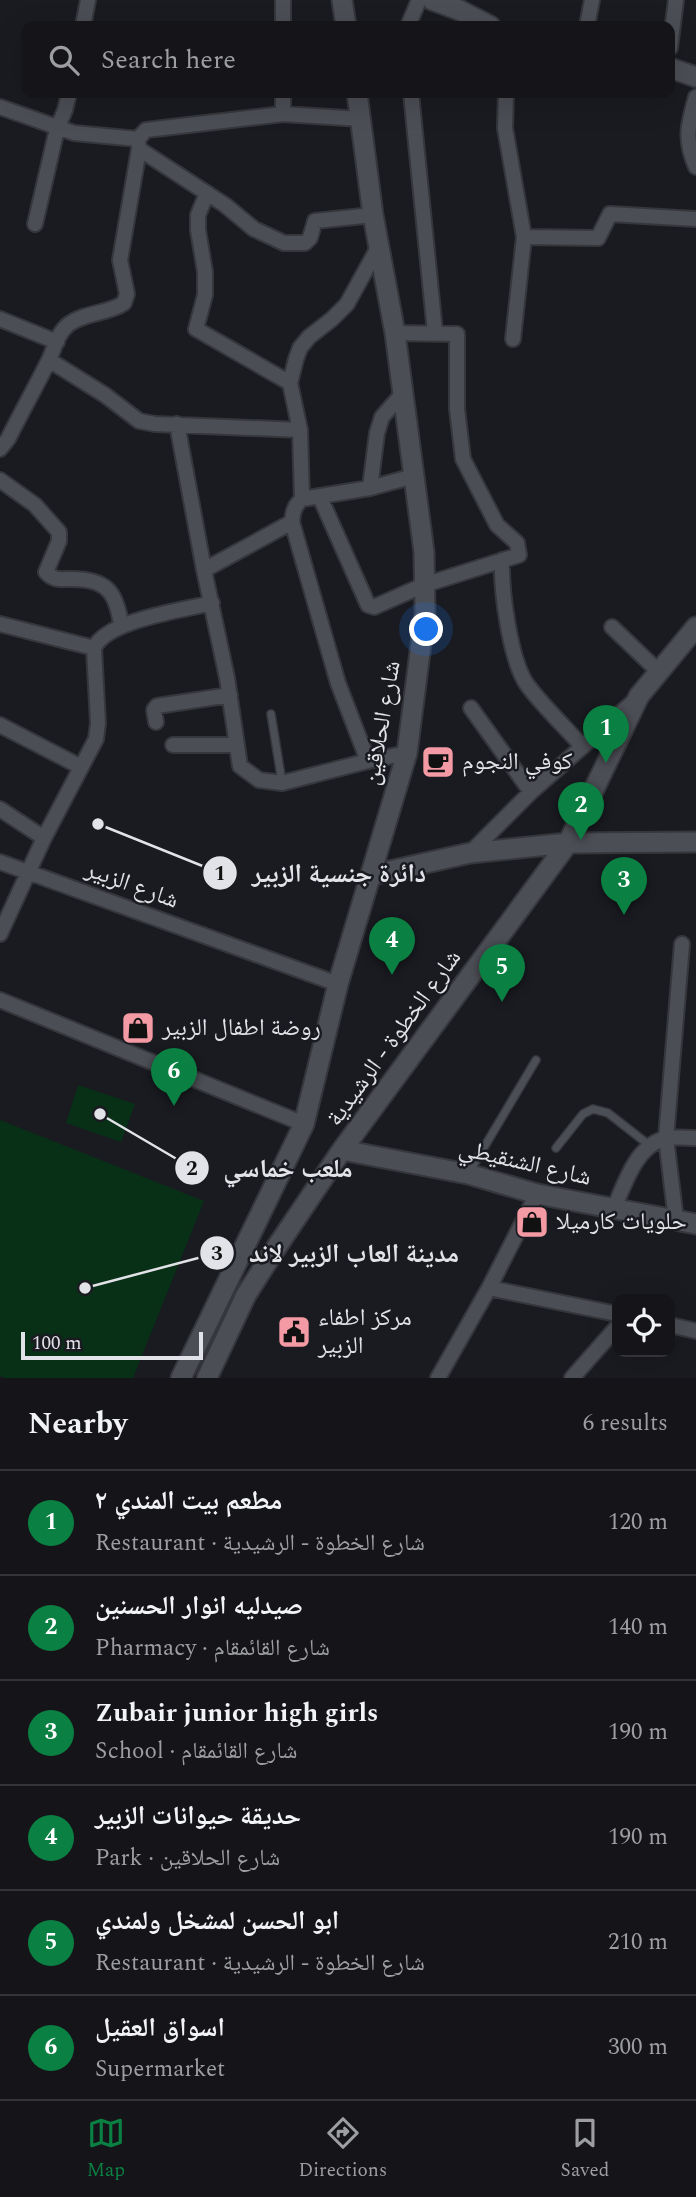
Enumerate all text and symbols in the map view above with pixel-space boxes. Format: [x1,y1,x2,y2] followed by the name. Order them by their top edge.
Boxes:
[21,21,675,98] search box
[101,40,236,80] text: Search here
[45,41,83,79] icon: search
[409,612,443,646] your location
[353,658,411,788] street label: شارع الحلاقين
[583,705,629,763] pin: 1
[419,743,457,781] cafe icon: كوفي النجوم
[462,744,573,780] place label: كوفي النجوم
[558,782,604,840] pin: 2
[203,849,440,896] callout: دائرة جنسية الزبير
[79,851,184,919] street label: شارع الزبير
[251,854,426,894] text: دائرة جنسية الزبير
[601,857,647,915] pin: 3
[214,858,226,890] text: 1
[369,917,415,975] pin: 4
[317,942,471,1134] street label: شارع الخطوة - الرشيدية
[479,944,525,1002] pin: 5
[119,1009,157,1047] shop icon: روضة اطفال الزبير
[161,1010,321,1046] place label: روضة اطفال الزبير
[151,1048,197,1106] pin: 6
[455,1130,595,1196] street label: شارع الشنقيطي
[174,1144,367,1191] callout: ملعب خماسي
[223,1149,353,1189] text: ملعب خماسي
[186,1153,198,1185] text: 2
[513,1203,551,1241] shop icon: حلويات كارميلا
[556,1204,687,1240] place label: حلويات كارميلا
[200,1229,473,1276] callout: مدينة العاب الزبير لاند
[249,1234,459,1274] text: مدينة العاب الزبير لاند
[211,1238,223,1270] text: 3
[612,1294,675,1357] map controls
[612,1294,675,1357] button: locate
[317,1300,412,1364] place label: مركز اطفاء الزبير
[275,1313,313,1351] public building icon: مركز اطفاء الزبير
[21,1329,203,1361] scale bar
[32,1329,82,1358] text: 100 m
[28,1401,127,1447] text: Nearby
[583,1406,668,1441] text: 6 results
[95,1481,282,1521] text: مطعم بيت المندي ٢
[45,1505,57,1540] text: 1
[608,1505,668,1540] text: 120 m
[95,1526,425,1561] text: Restaurant · شارع الخطوة - الرشيدية
[95,1586,303,1626] text: صيدليه انوار الحسنين
[45,1610,57,1645] text: 2
[608,1610,668,1645] text: 140 m
[95,1631,330,1666] text: Pharmacy · شارع القائمقام
[95,1693,378,1733] text: Zubair junior high girls
[45,1715,57,1750] text: 3
[608,1715,668,1750] text: 190 m
[95,1734,297,1769] text: School · شارع القائمقام
[95,1796,301,1836] text: حديقة حيوانات الزبير
[45,1820,57,1855] text: 4
[608,1820,668,1855] text: 190 m
[95,1841,280,1876] text: Park · شارع الحلاقين
[95,1901,339,1941] text: ابو الحسن لمشخل ولمندي
[45,1925,57,1960] text: 5
[608,1925,668,1960] text: 210 m
[95,1946,425,1981] text: Restaurant · شارع الخطوة - الرشيدية
[95,2008,225,2048] text: اسواق العقيل
[45,2030,57,2065] text: 6
[608,2030,668,2065] text: 300 m
[95,2052,225,2087] text: Supermarket
[87,2114,125,2185] tab: Map
[298,2114,387,2185] tab: Directions
[561,2114,609,2185] tab: Saved

